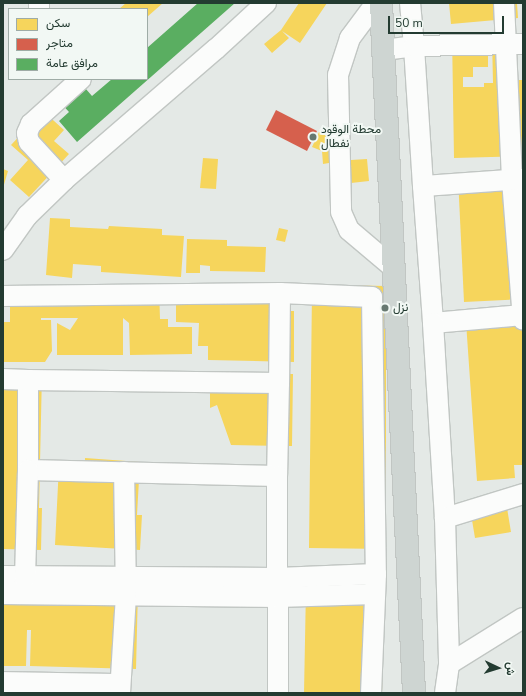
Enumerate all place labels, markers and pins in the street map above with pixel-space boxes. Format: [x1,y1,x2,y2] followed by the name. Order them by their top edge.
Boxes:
[321,123,381,151] place label: محطة الوقود نفطال
[308,132,318,142] marker: محطة الوقود نفطال
[393,301,408,315] place label: نزل
[380,303,390,313] marker: نزل

